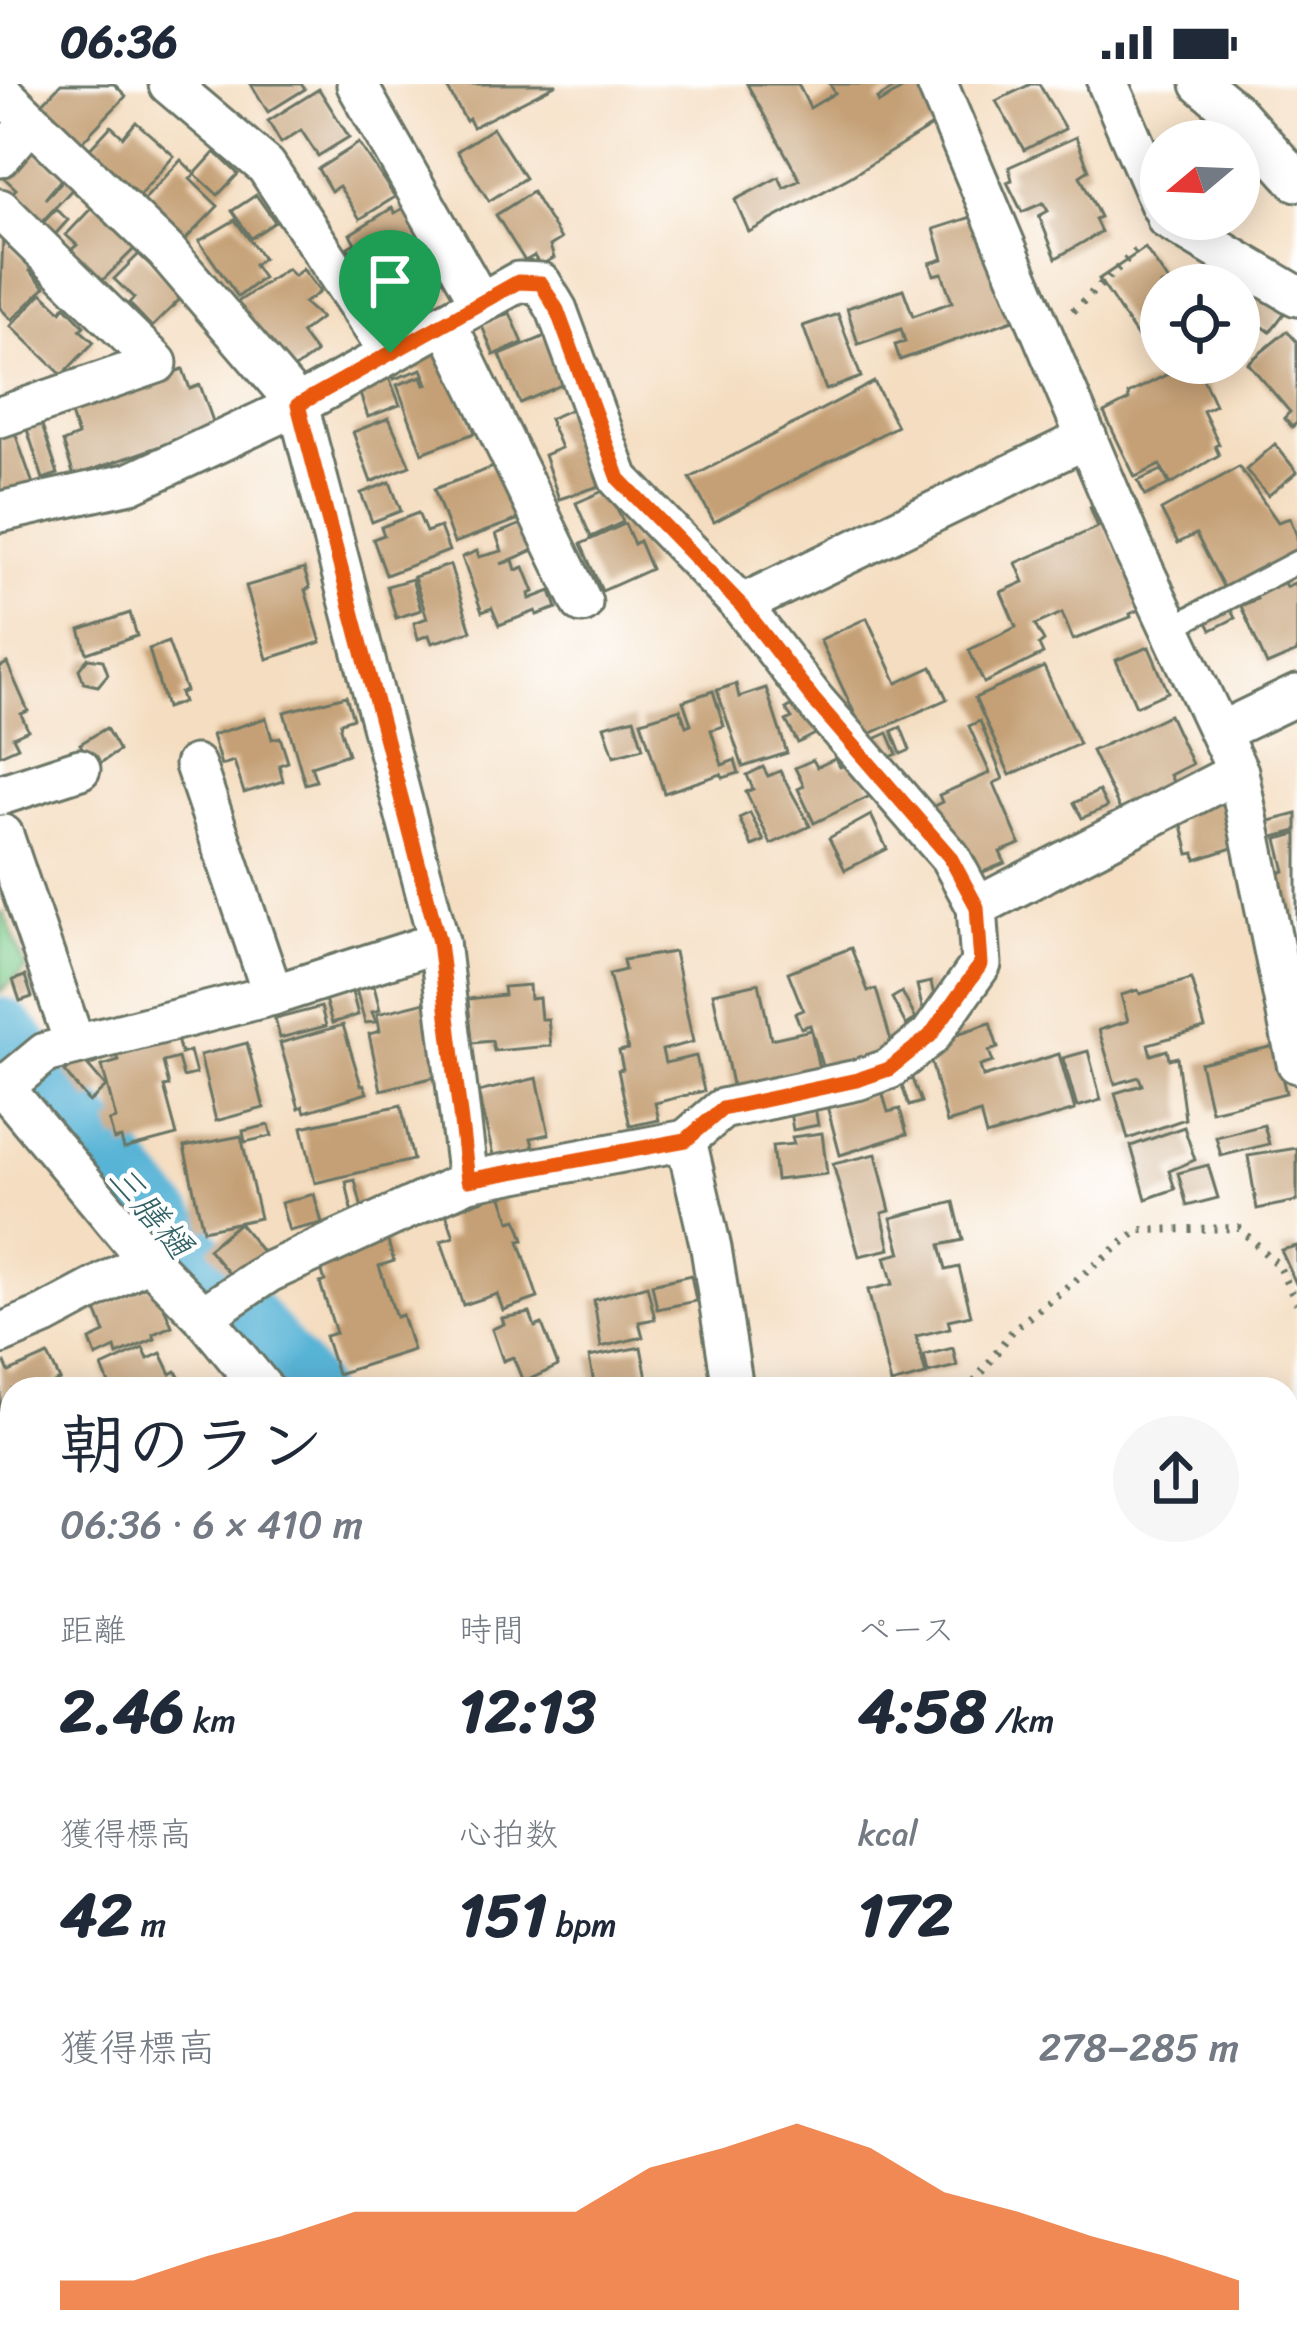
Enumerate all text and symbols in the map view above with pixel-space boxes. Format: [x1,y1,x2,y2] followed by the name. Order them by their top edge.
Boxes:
[60,2,178,82] text: 06:36
[1140,120,1260,240] north arrow
[1140,120,1260,384] map controls
[339,230,441,353] pin
[357,248,423,314] icon: arrive
[1140,264,1260,384] button: locate
[91,1149,211,1274] water label: 三膳樋
[60,1386,324,1503] text: 朝のラン
[1113,1416,1239,1542] button: share
[60,1490,363,1559] text: 06:36 · 6 × 410 m
[60,1601,126,1659] text: 距離
[459,1601,525,1659] text: 時間
[858,1601,955,1659] text: ペース
[60,1659,184,1765] text: 2.46
[459,1659,596,1765] text: 12:13
[858,1659,986,1765] text: 4:58
[184,1692,236,1750] text: km
[986,1692,1054,1750] text: /km
[60,1805,192,1863] text: 獲得標高
[459,1805,558,1863] text: 心拍数
[858,1805,918,1863] text: kcal
[60,1863,132,1969] text: 42
[459,1863,547,1969] text: 151
[858,1863,953,1969] text: 172
[132,1896,166,1954] text: m
[547,1896,617,1954] text: bpm
[60,2013,216,2082] text: 獲得標高
[1039,2013,1239,2082] text: 278–285 m

